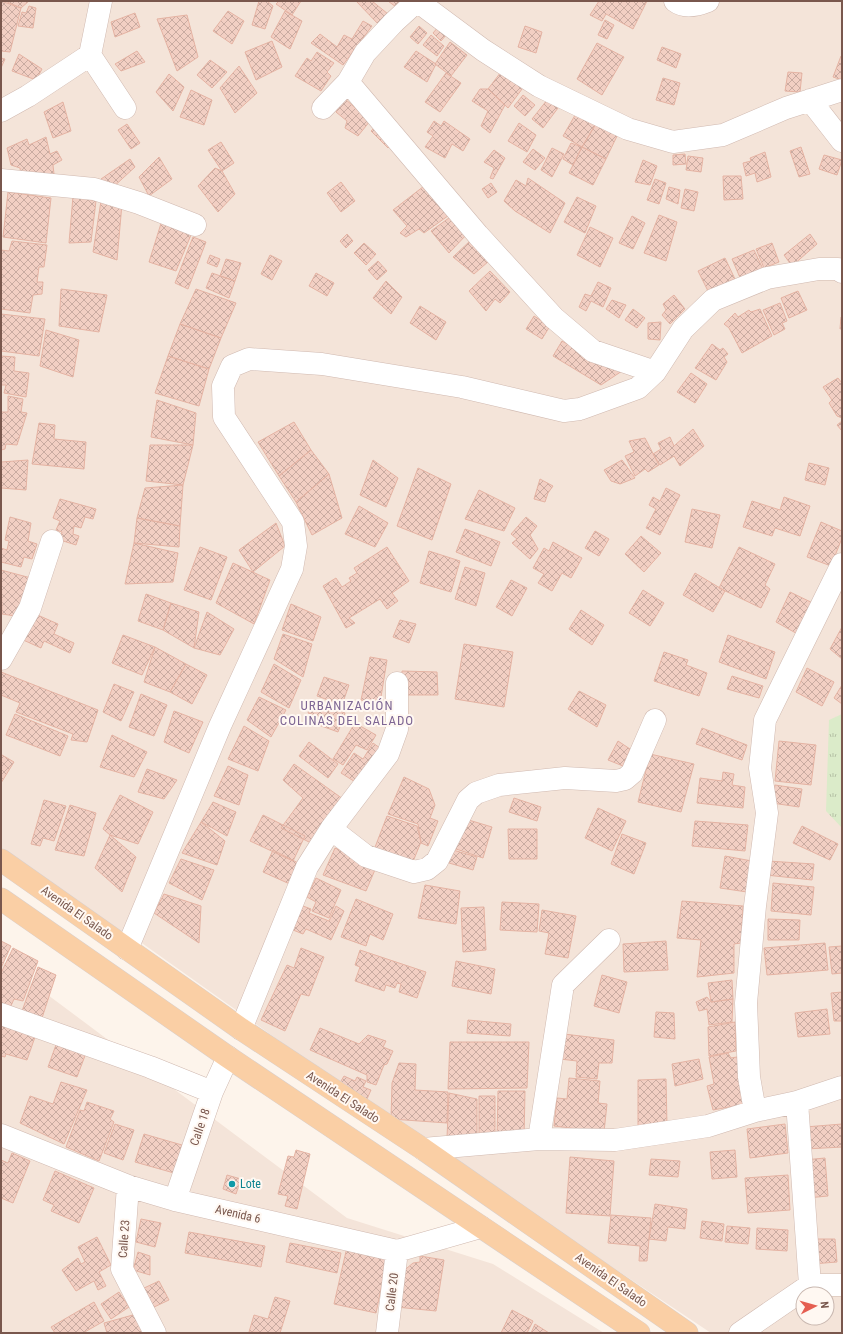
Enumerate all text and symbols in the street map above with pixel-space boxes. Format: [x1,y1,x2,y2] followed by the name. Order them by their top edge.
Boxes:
[280,698,414,728] district label: URBANIZACIÓN COLINAS DEL SALADO
[38,883,116,943] street label: Avenida El Salado
[304,1068,382,1126] street label: Avenida El Salado
[187,1107,213,1147] street label: Calle 18
[240,1177,261,1191] place label: Lote
[227,1179,237,1189] marker: Lote
[214,1202,262,1226] street label: Avenida 6
[116,1219,132,1259] street label: Calle 23
[572,1250,650,1310] street label: Avenida El Salado
[383,1272,401,1312] street label: Calle 20
[795,1286,835,1326] north arrow
[818,1301,831,1309] text: N

